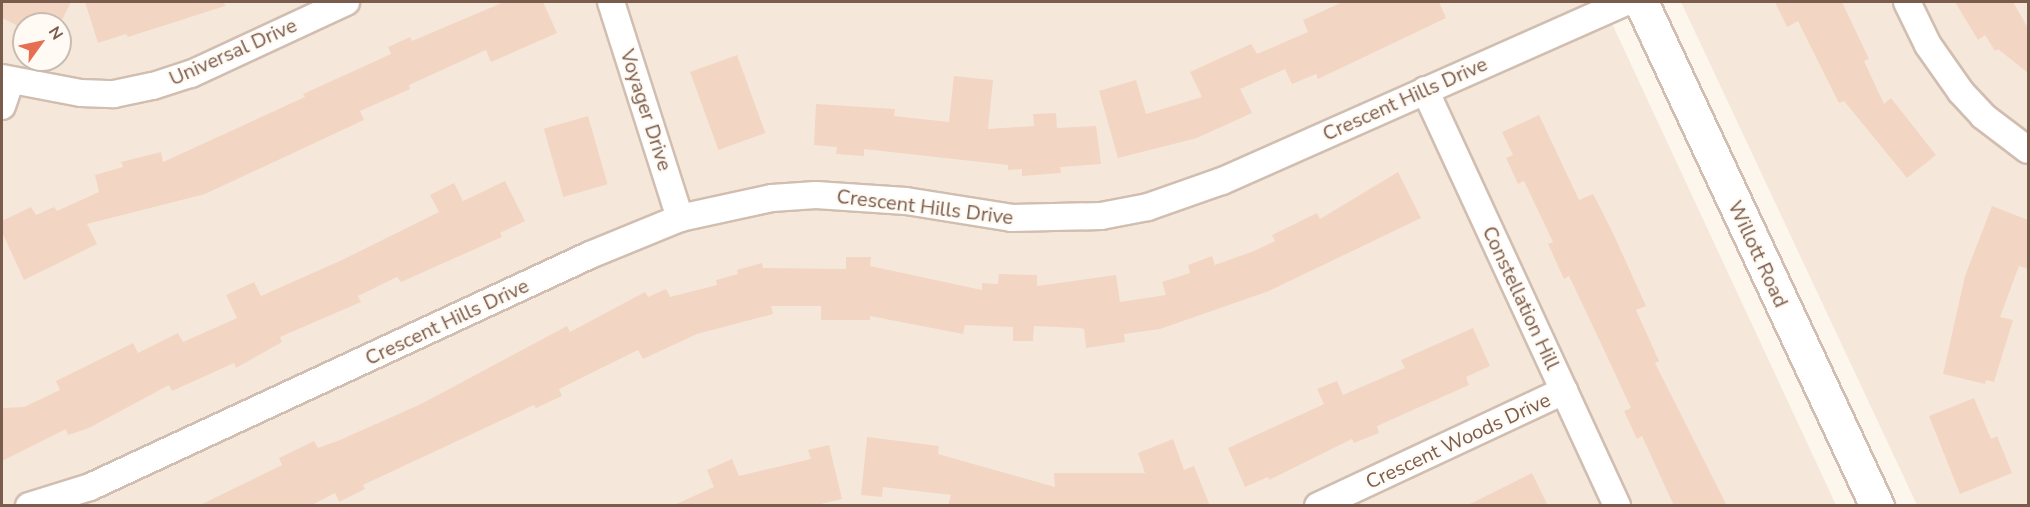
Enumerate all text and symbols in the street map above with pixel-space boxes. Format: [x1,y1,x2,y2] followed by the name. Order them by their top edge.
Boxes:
[12,12,72,72] north arrow
[165,13,301,91] street label: Universal Drive
[43,22,68,44] text: N
[615,46,677,174] street label: Voyager Drive
[1319,52,1491,146] street label: Crescent Hills Drive
[835,184,1015,230] street label: Crescent Hills Drive
[1723,197,1793,311] street label: Willott Road
[1477,222,1565,374] street label: Constellation Hill
[361,274,533,370] street label: Crescent Hills Drive
[1362,388,1554,494] street label: Crescent Woods Drive

